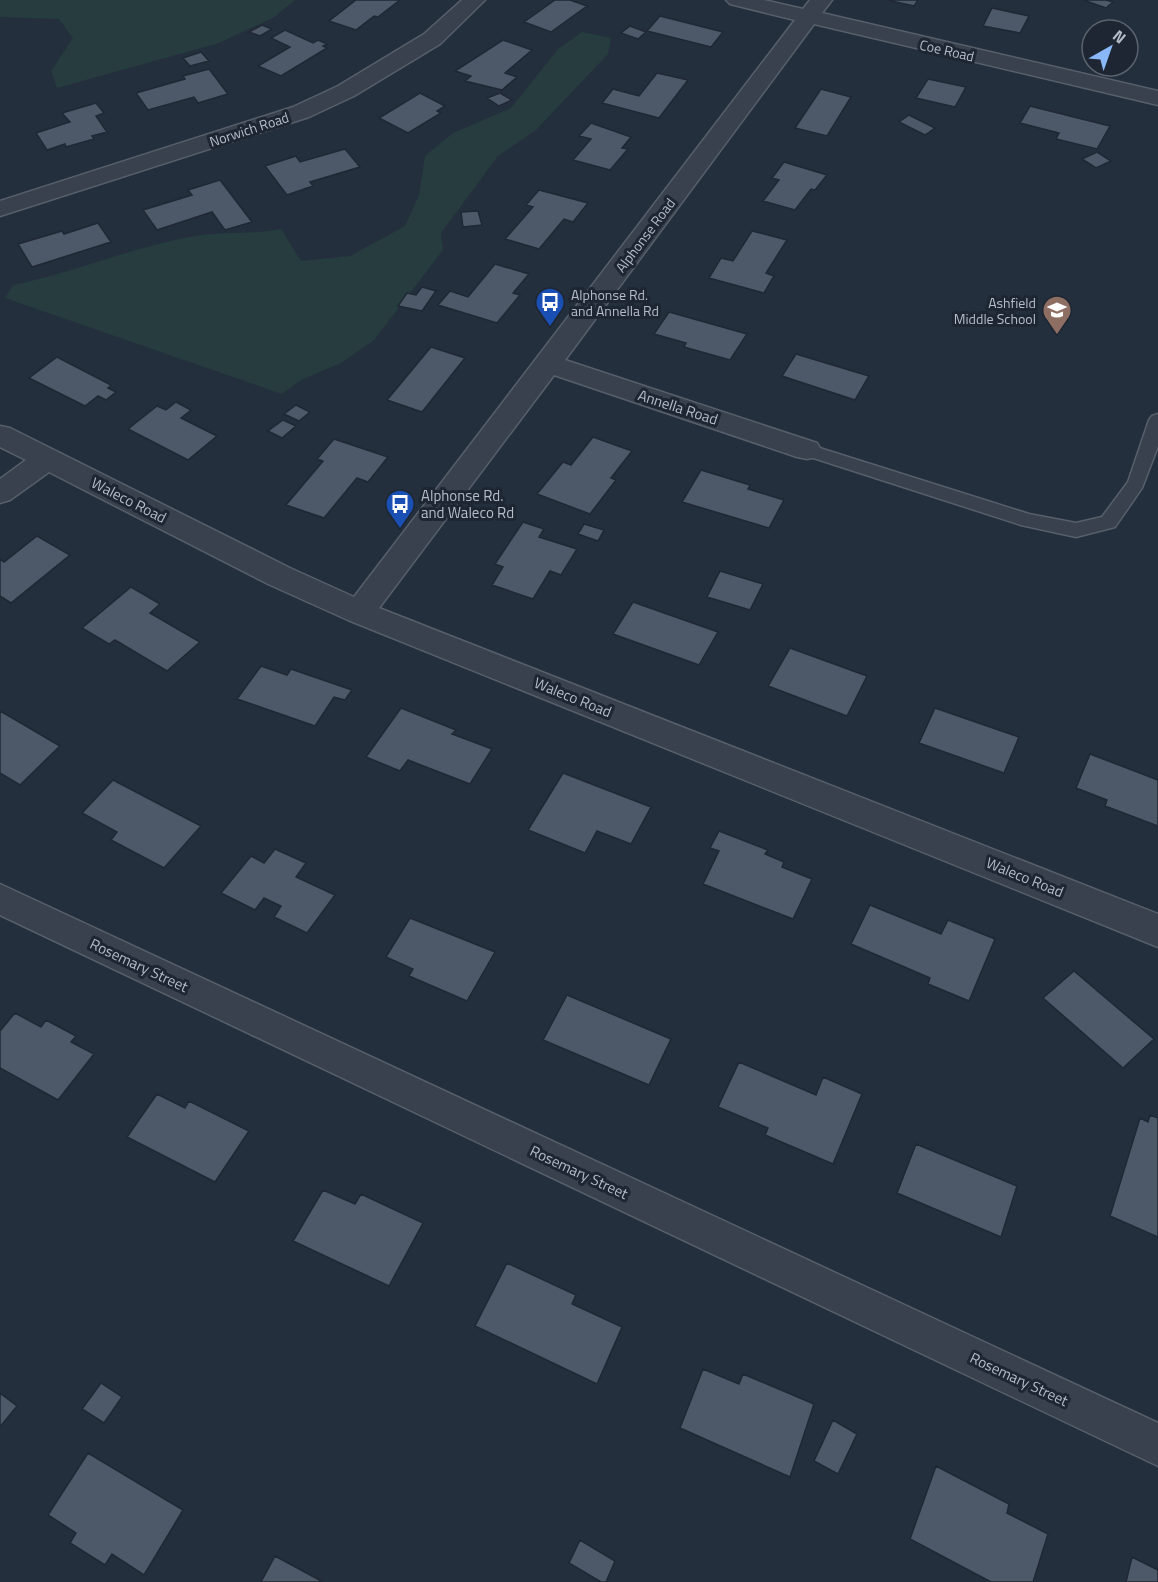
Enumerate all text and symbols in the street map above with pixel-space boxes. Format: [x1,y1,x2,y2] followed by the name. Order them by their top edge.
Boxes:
[1080,18,1140,78] north arrow
[1108,24,1132,49] text: N
[918,34,976,66] street label: Coe Road
[207,106,291,152] street label: Norwich Road
[610,193,680,277] street label: Alphonse Road
[571,284,659,321] place label: Alphonse Rd. and Annella Rd
[534,286,566,328] bus stop icon: Alphonse Rd. and Annella Rd
[954,292,1036,329] place label: Ashfield Middle School
[1041,294,1073,336] school or university icon: Ashfield Middle School
[635,383,721,431] street label: Annella Road
[87,471,171,529] street label: Waleco Road
[421,484,514,524] place label: Alphonse Rd. and Waleco Rd
[384,488,416,530] bus stop icon: Alphonse Rd. and Waleco Rd
[531,671,615,723] street label: Waleco Road
[983,851,1067,903] street label: Waleco Road
[86,932,193,998] street label: Rosemary Street
[526,1139,633,1205] street label: Rosemary Street
[966,1346,1073,1412] street label: Rosemary Street

